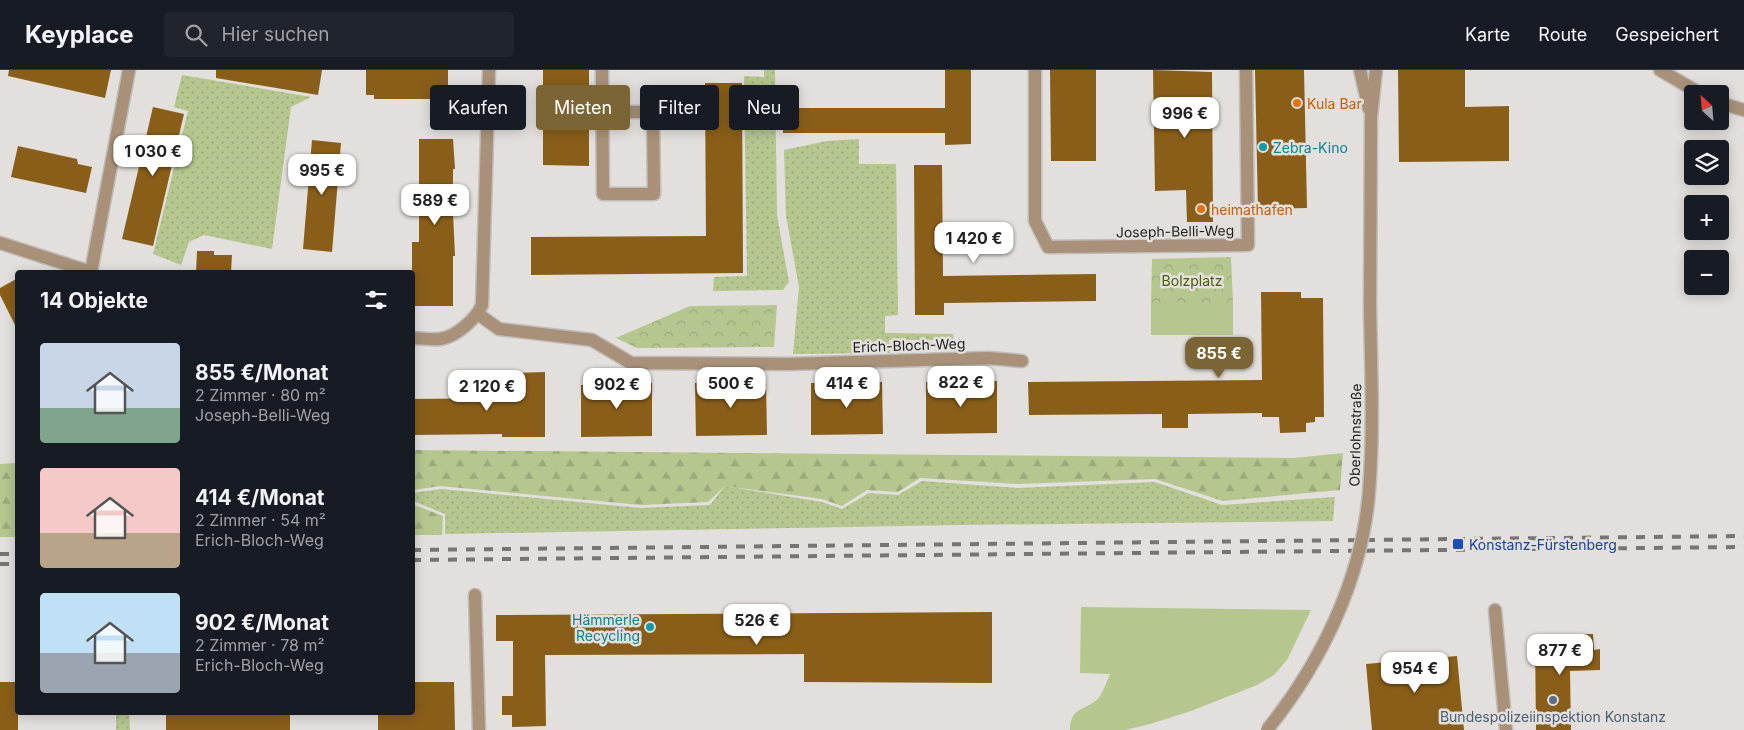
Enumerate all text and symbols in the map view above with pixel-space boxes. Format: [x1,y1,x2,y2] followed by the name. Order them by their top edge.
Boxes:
[164,12,514,57] search box
[25,20,134,49] text: Keyplace
[182,21,210,49] icon: search
[222,23,330,46] text: Hier suchen
[1465,24,1510,45] text: Karte
[1538,24,1587,45] text: Route
[1615,24,1719,45] text: Gespeichert
[430,85,526,130] chip: Kaufen
[536,85,630,130] chip: Mieten
[640,85,719,130] chip: Filter
[729,85,799,130] chip: Neu
[1684,85,1729,130] north arrow
[1684,85,1729,295] map controls
[1307,95,1362,112] place label: Kula Bar
[1150,97,1220,139] pin: 996 €
[1291,97,1303,109] marker: Kula Bar
[1162,103,1208,123] text: 996 €
[107,134,199,177] pin: 1 030 €
[1273,139,1348,156] place label: Zebra-Kino
[1684,140,1729,185] button: layers
[124,141,182,161] text: 1 030 €
[1257,141,1269,153] marker: Zebra-Kino
[287,154,357,196] pin: 995 €
[299,160,345,180] text: 995 €
[400,184,470,226] pin: 589 €
[412,190,458,210] text: 589 €
[1684,195,1729,240] button: +
[1211,201,1293,218] place label: heimathafen
[1195,203,1207,215] marker: heimathafen
[1116,221,1234,241] street label: Joseph-Belli-Weg
[928,222,1020,264] pin: 1 420 €
[945,228,1003,248] text: 1 420 €
[1684,250,1729,295] button: −
[1162,272,1222,289] park label: Bolzplatz
[362,286,390,314] icon: filters
[40,288,148,313] text: 14 Objekte
[852,335,966,355] street label: Erich-Bloch-Weg
[1184,336,1254,379] pin: 855 €
[1196,343,1242,363] text: 855 €
[195,360,328,385] text: 855 €/Monat
[80,363,140,423] icon: home
[696,366,766,409] pin: 500 €
[812,366,882,409] pin: 414 €
[926,366,996,408] pin: 822 €
[582,368,652,410] pin: 902 €
[441,370,533,412] pin: 2 120 €
[938,372,984,392] text: 822 €
[708,373,754,393] text: 500 €
[826,373,868,393] text: 414 €
[594,374,640,394] text: 902 €
[459,376,515,396] text: 2 120 €
[1346,383,1364,487] street label: Oberlohnstraße
[195,385,326,405] text: 2 Zimmer · 80 m²
[195,405,330,425] text: Joseph-Belli-Weg
[195,485,325,510] text: 414 €/Monat
[80,488,140,548] icon: home
[195,510,326,530] text: 2 Zimmer · 54 m²
[195,530,324,550] text: Erich-Bloch-Weg
[1469,536,1617,553] place label: Konstanz-Fürstenberg
[1451,537,1465,551] marker: Konstanz-Fürstenberg
[722,604,792,646] pin: 526 €
[195,610,329,635] text: 902 €/Monat
[734,610,780,630] text: 526 €
[572,611,640,644] place label: Hämmerle Recycling
[80,613,140,673] icon: home
[644,621,656,633] marker: Hämmerle Recycling
[1525,634,1595,676] pin: 877 €
[195,635,325,655] text: 2 Zimmer · 78 m²
[1538,640,1582,660] text: 877 €
[1380,652,1450,694] pin: 954 €
[195,655,324,675] text: Erich-Bloch-Weg
[1392,658,1438,678] text: 954 €
[1547,694,1559,706] marker: Bundespolizeiinspektion Konstanz
[1440,708,1666,725] place label: Bundespolizeiinspektion Konstanz

